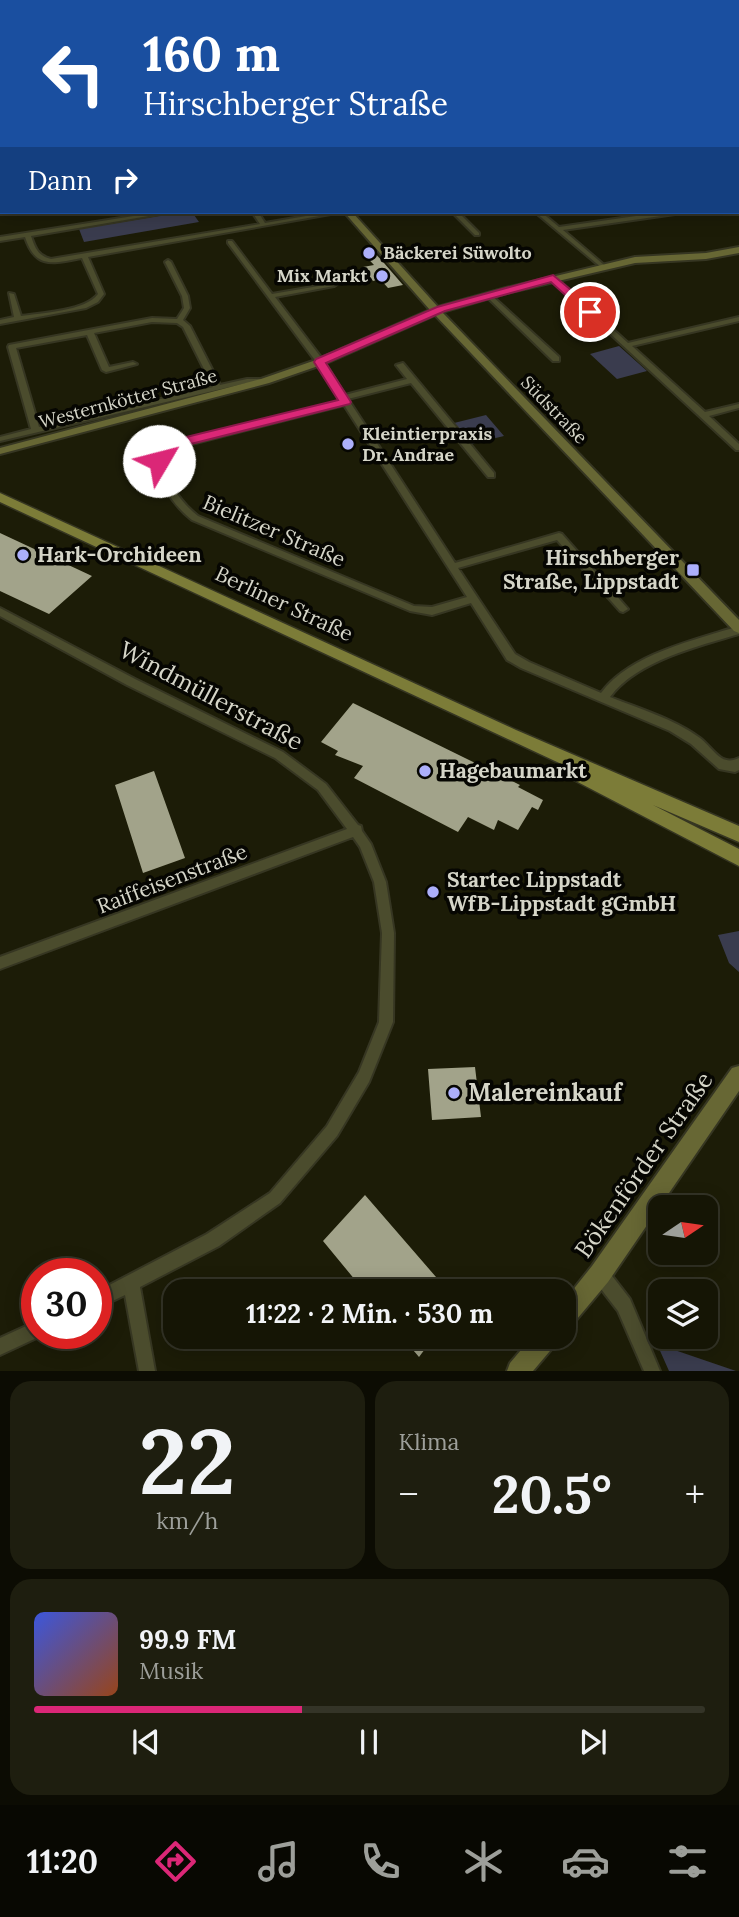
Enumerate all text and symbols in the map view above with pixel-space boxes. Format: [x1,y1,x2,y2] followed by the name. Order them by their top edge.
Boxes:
[143,22,280,84] text: 160 m
[28,28,119,119] icon: left
[143,83,448,124] text: Hirschberger Straße
[106,161,144,199] icon: right
[28,164,92,197] text: Dann
[383,241,532,264] place label: Bäckerei Süwolto
[361,245,377,261] marker: Bäckerei Süwolto
[277,264,369,287] place label: Mix Markt
[374,268,390,284] marker: Mix Markt
[560,282,620,342] pin
[571,293,609,331] icon: arrive
[36,364,220,433] street label: Westernkötter Straße
[516,371,593,449] street label: Südstraße
[362,422,493,466] place label: Kleintierpraxis Dr. Andrae
[122,424,196,498] position arrow
[340,436,356,452] marker: Kleintierpraxis Dr. Andrae
[199,488,350,573] street label: Bielitzer Straße
[37,541,202,568] place label: Hark-Orchideen
[503,544,679,595] place label: Hirschberger Straße, Lippstadt
[15,547,31,563] marker: Hark-Orchideen
[211,560,358,647] street label: Berliner Straße
[685,562,701,578] marker: Hirschberger Straße, Lippstadt
[114,634,308,757] street label: Windmüllerstraße
[439,757,587,784] place label: Hagebaumarkt
[417,763,433,779] marker: Hagebaumarkt
[93,837,251,920] street label: Raiffeisenstraße
[447,866,676,917] place label: Startec Lippstadt WfB-Lippstadt gGmbH
[425,884,441,900] marker: Startec Lippstadt WfB-Lippstadt gGmbH
[568,1066,719,1264] street label: Bökenförder Straße
[468,1077,624,1108] place label: Malereinkauf
[446,1085,462,1101] marker: Malereinkauf
[648,1195,718,1265] north arrow
[648,1195,718,1349] map controls
[21,1258,112,1349] speed limit sign: 30
[648,1279,718,1349] button: layers
[246,1297,493,1330] text: 11:22 · 2 Min. · 530 m
[139,1402,236,1519] text: 22
[399,1427,459,1456] text: Klima
[492,1461,612,1527] text: 20.5°
[399,1470,419,1518] text: −
[685,1470,705,1518] text: +
[156,1506,218,1535] text: km/h
[139,1623,237,1656] text: 99.9 FM
[139,1656,203,1685] text: Musik
[127,1723,165,1761] icon: previous
[350,1723,388,1761] icon: pause
[574,1723,612,1761] icon: next
[151,1837,200,1886] icon: directions
[254,1837,303,1886] icon: music
[356,1837,405,1886] icon: phone
[459,1837,508,1886] icon: climate
[561,1837,610,1886] icon: car
[663,1837,712,1886] icon: filters
[27,1841,98,1882] text: 11:20

